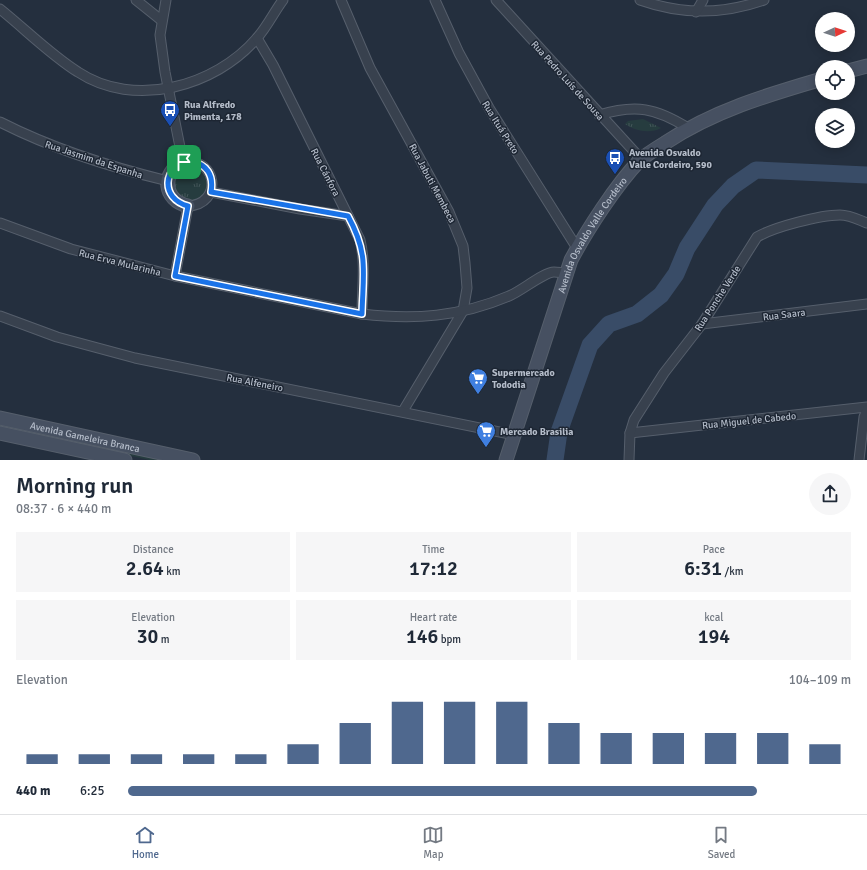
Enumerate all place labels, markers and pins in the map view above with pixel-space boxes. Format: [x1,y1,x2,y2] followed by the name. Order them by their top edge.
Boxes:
[159,99,181,127] bus stop icon: Rua Alfredo Pimenta, 178
[184,99,242,123] place label: Rua Alfredo Pimenta, 178
[167,145,201,179] pin
[604,147,626,175] bus stop icon: Avenida Osvaldo Valle Cordeiro, 590
[629,147,712,171] place label: Avenida Osvaldo Valle Cordeiro, 590
[467,367,489,395] supermarket icon: Supermercado Tododia
[492,367,555,391] place label: Supermercado Tododia
[475,420,497,448] supermarket icon: Mercado Brasilia
[500,426,573,438] place label: Mercado Brasilia

